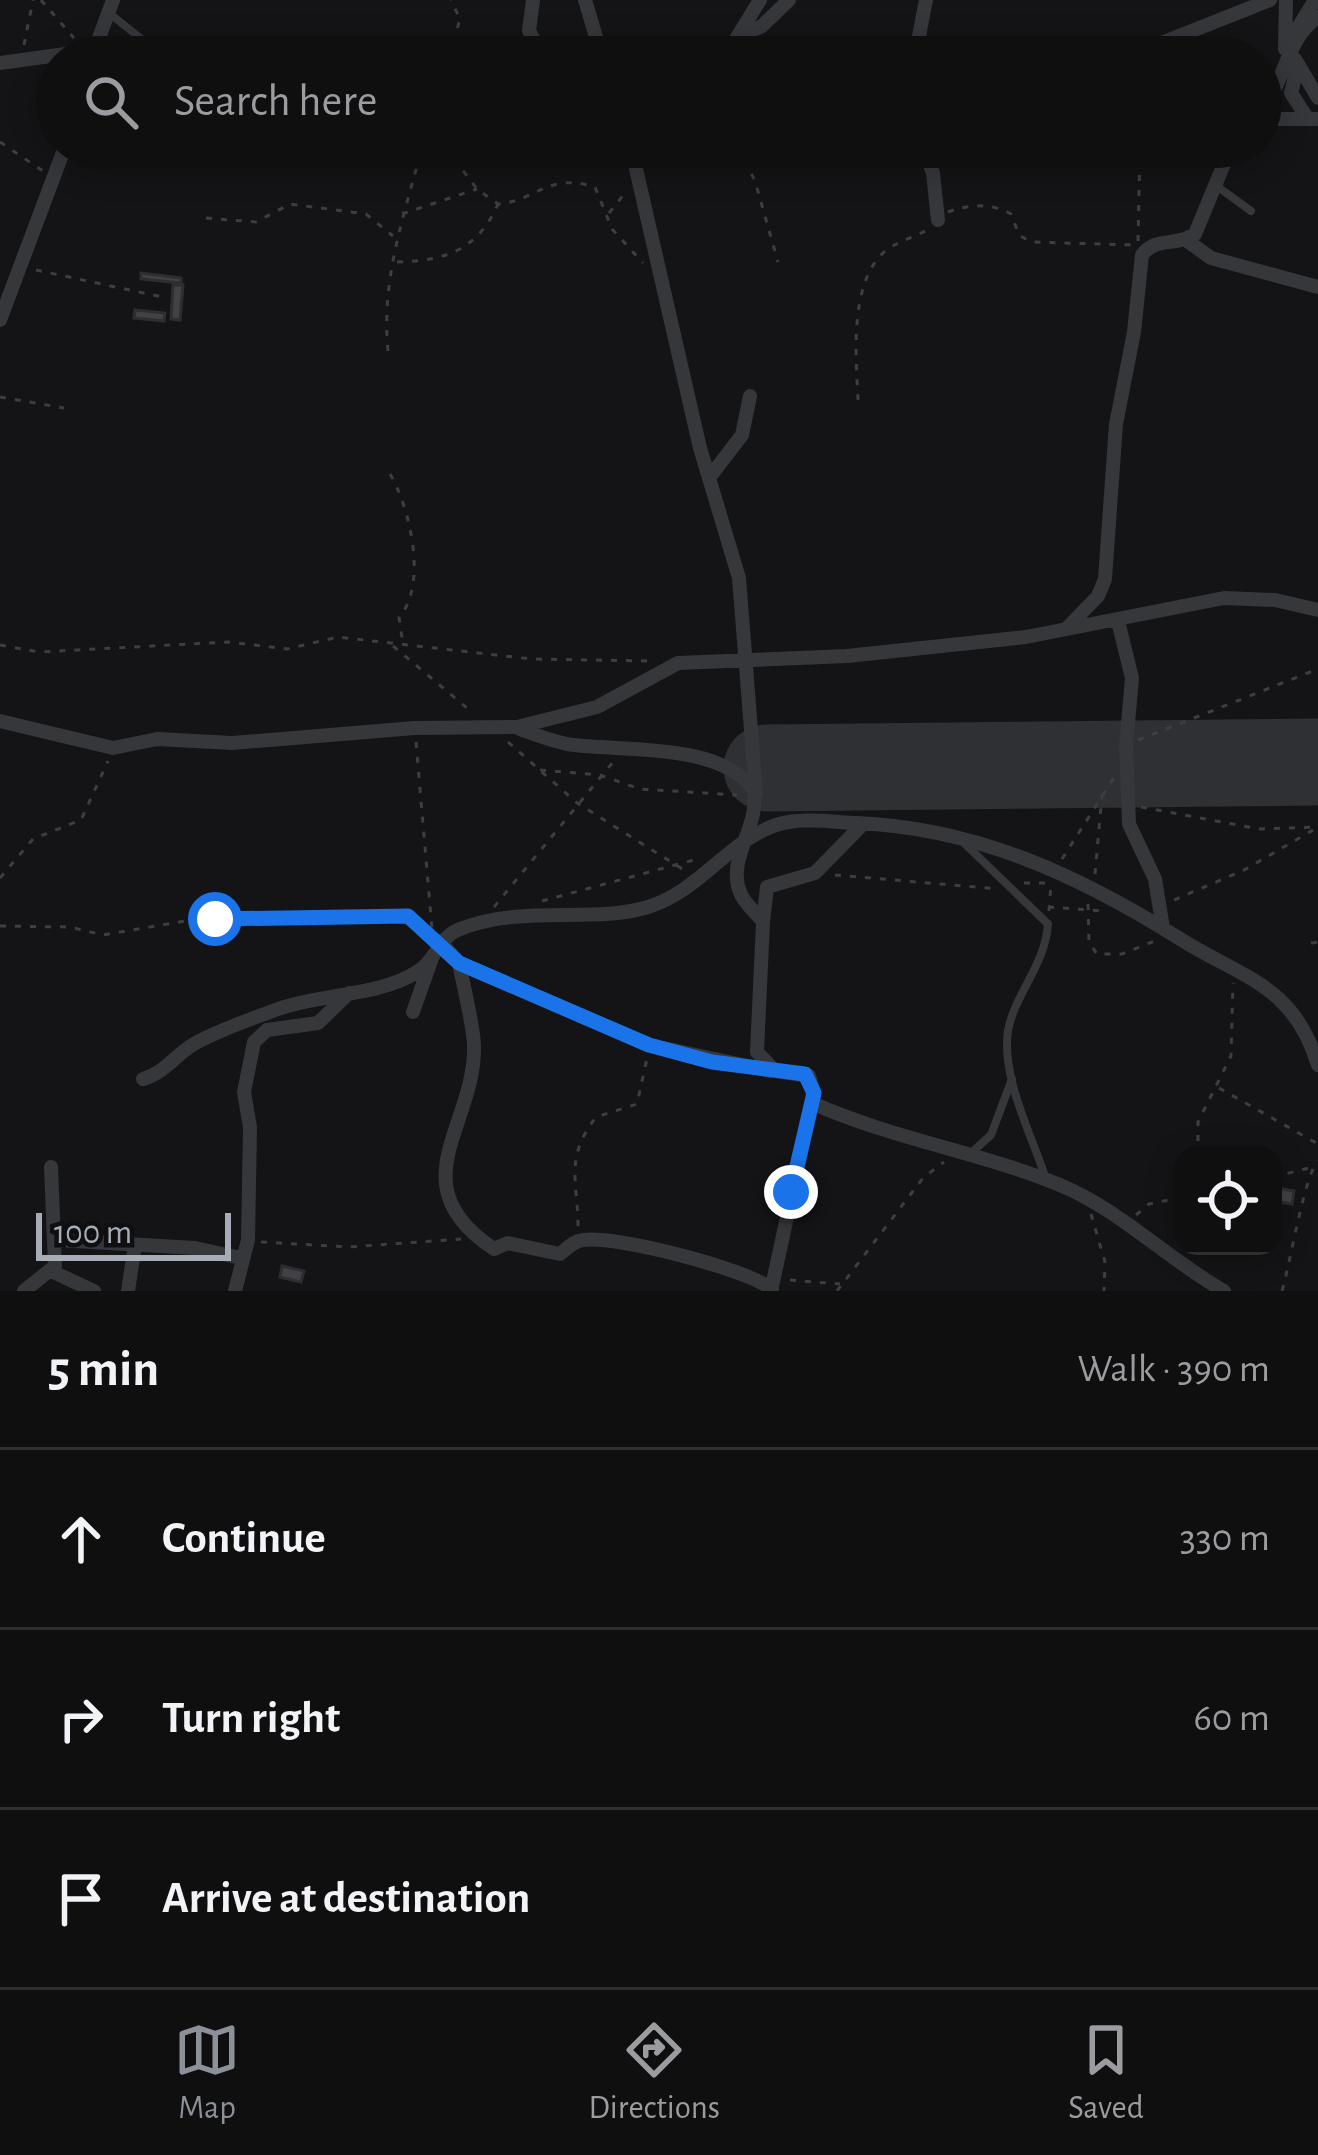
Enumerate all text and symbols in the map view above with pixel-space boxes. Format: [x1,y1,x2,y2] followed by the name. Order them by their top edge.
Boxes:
[36,36,1282,168] search box
[78,69,144,135] icon: search
[174,79,377,124] text: Search here
[188,892,242,946] route start
[1174,1147,1282,1255] map controls
[1174,1147,1282,1255] button: locate
[764,1165,818,1219] route end
[36,1207,231,1260] scale bar
[54,1217,132,1250] text: 100 m
[48,1344,159,1395] text: 5 min
[1077,1350,1270,1389] text: Walk · 390 m
[48,1506,114,1572] icon: ahead
[162,1516,326,1561] text: Continue
[1180,1519,1270,1558] text: 330 m
[48,1686,114,1752] icon: right
[162,1696,340,1741] text: Turn right
[1193,1699,1270,1738] text: 60 m
[48,1866,114,1932] icon: arrive
[162,1876,530,1921] text: Arrive at destination
[174,2017,240,2129] tab: Map
[588,2017,720,2129] tab: Directions
[1068,2017,1144,2129] tab: Saved

